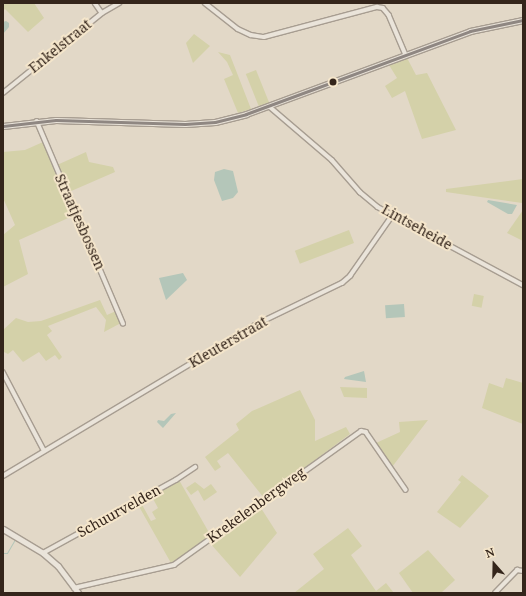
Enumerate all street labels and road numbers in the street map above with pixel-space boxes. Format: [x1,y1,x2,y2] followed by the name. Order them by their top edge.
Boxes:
[25,16,95,76] street label: Enkelstraat
[51,171,109,273] street label: Straatjesbossen
[379,201,455,253] street label: Lintseheide
[186,313,270,371] street label: Kleuterstraat
[204,464,308,546] street label: Krekelenbergweg
[74,481,164,541] street label: Schuurvelden

